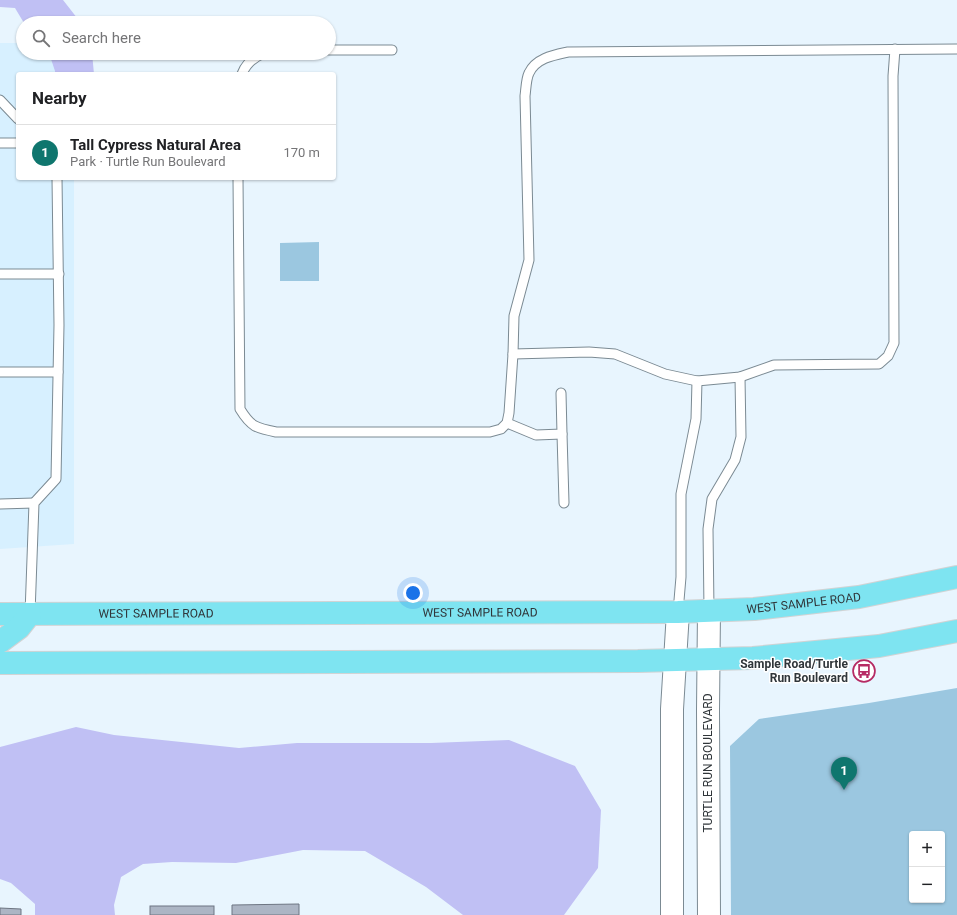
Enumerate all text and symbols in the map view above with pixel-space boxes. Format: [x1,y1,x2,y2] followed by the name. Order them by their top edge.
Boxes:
[16,16,336,60] search box
[30,27,52,49] icon: search
[62,29,141,47] text: Search here
[32,88,87,108] text: Nearby
[70,136,241,154] text: Tall Cypress Natural Area
[41,145,49,160] text: 1
[283,145,320,160] text: 170 m
[70,154,226,169] text: Park · Turtle Run Boulevard
[403,583,423,603] your location
[746,590,862,616] street label: WEST SAMPLE ROAD
[422,605,538,620] street label: WEST SAMPLE ROAD
[98,606,214,621] street label: WEST SAMPLE ROAD
[740,657,849,685] place label: Sample Road/Turtle Run Boulevard
[851,658,877,684] bus stop icon: Sample Road/Turtle Run Boulevard
[701,693,715,833] street label: TURTLE RUN BOULEVARD
[831,757,857,790] pin: 1
[909,831,945,903] map controls
[909,831,945,867] button: +
[909,867,945,903] button: −

